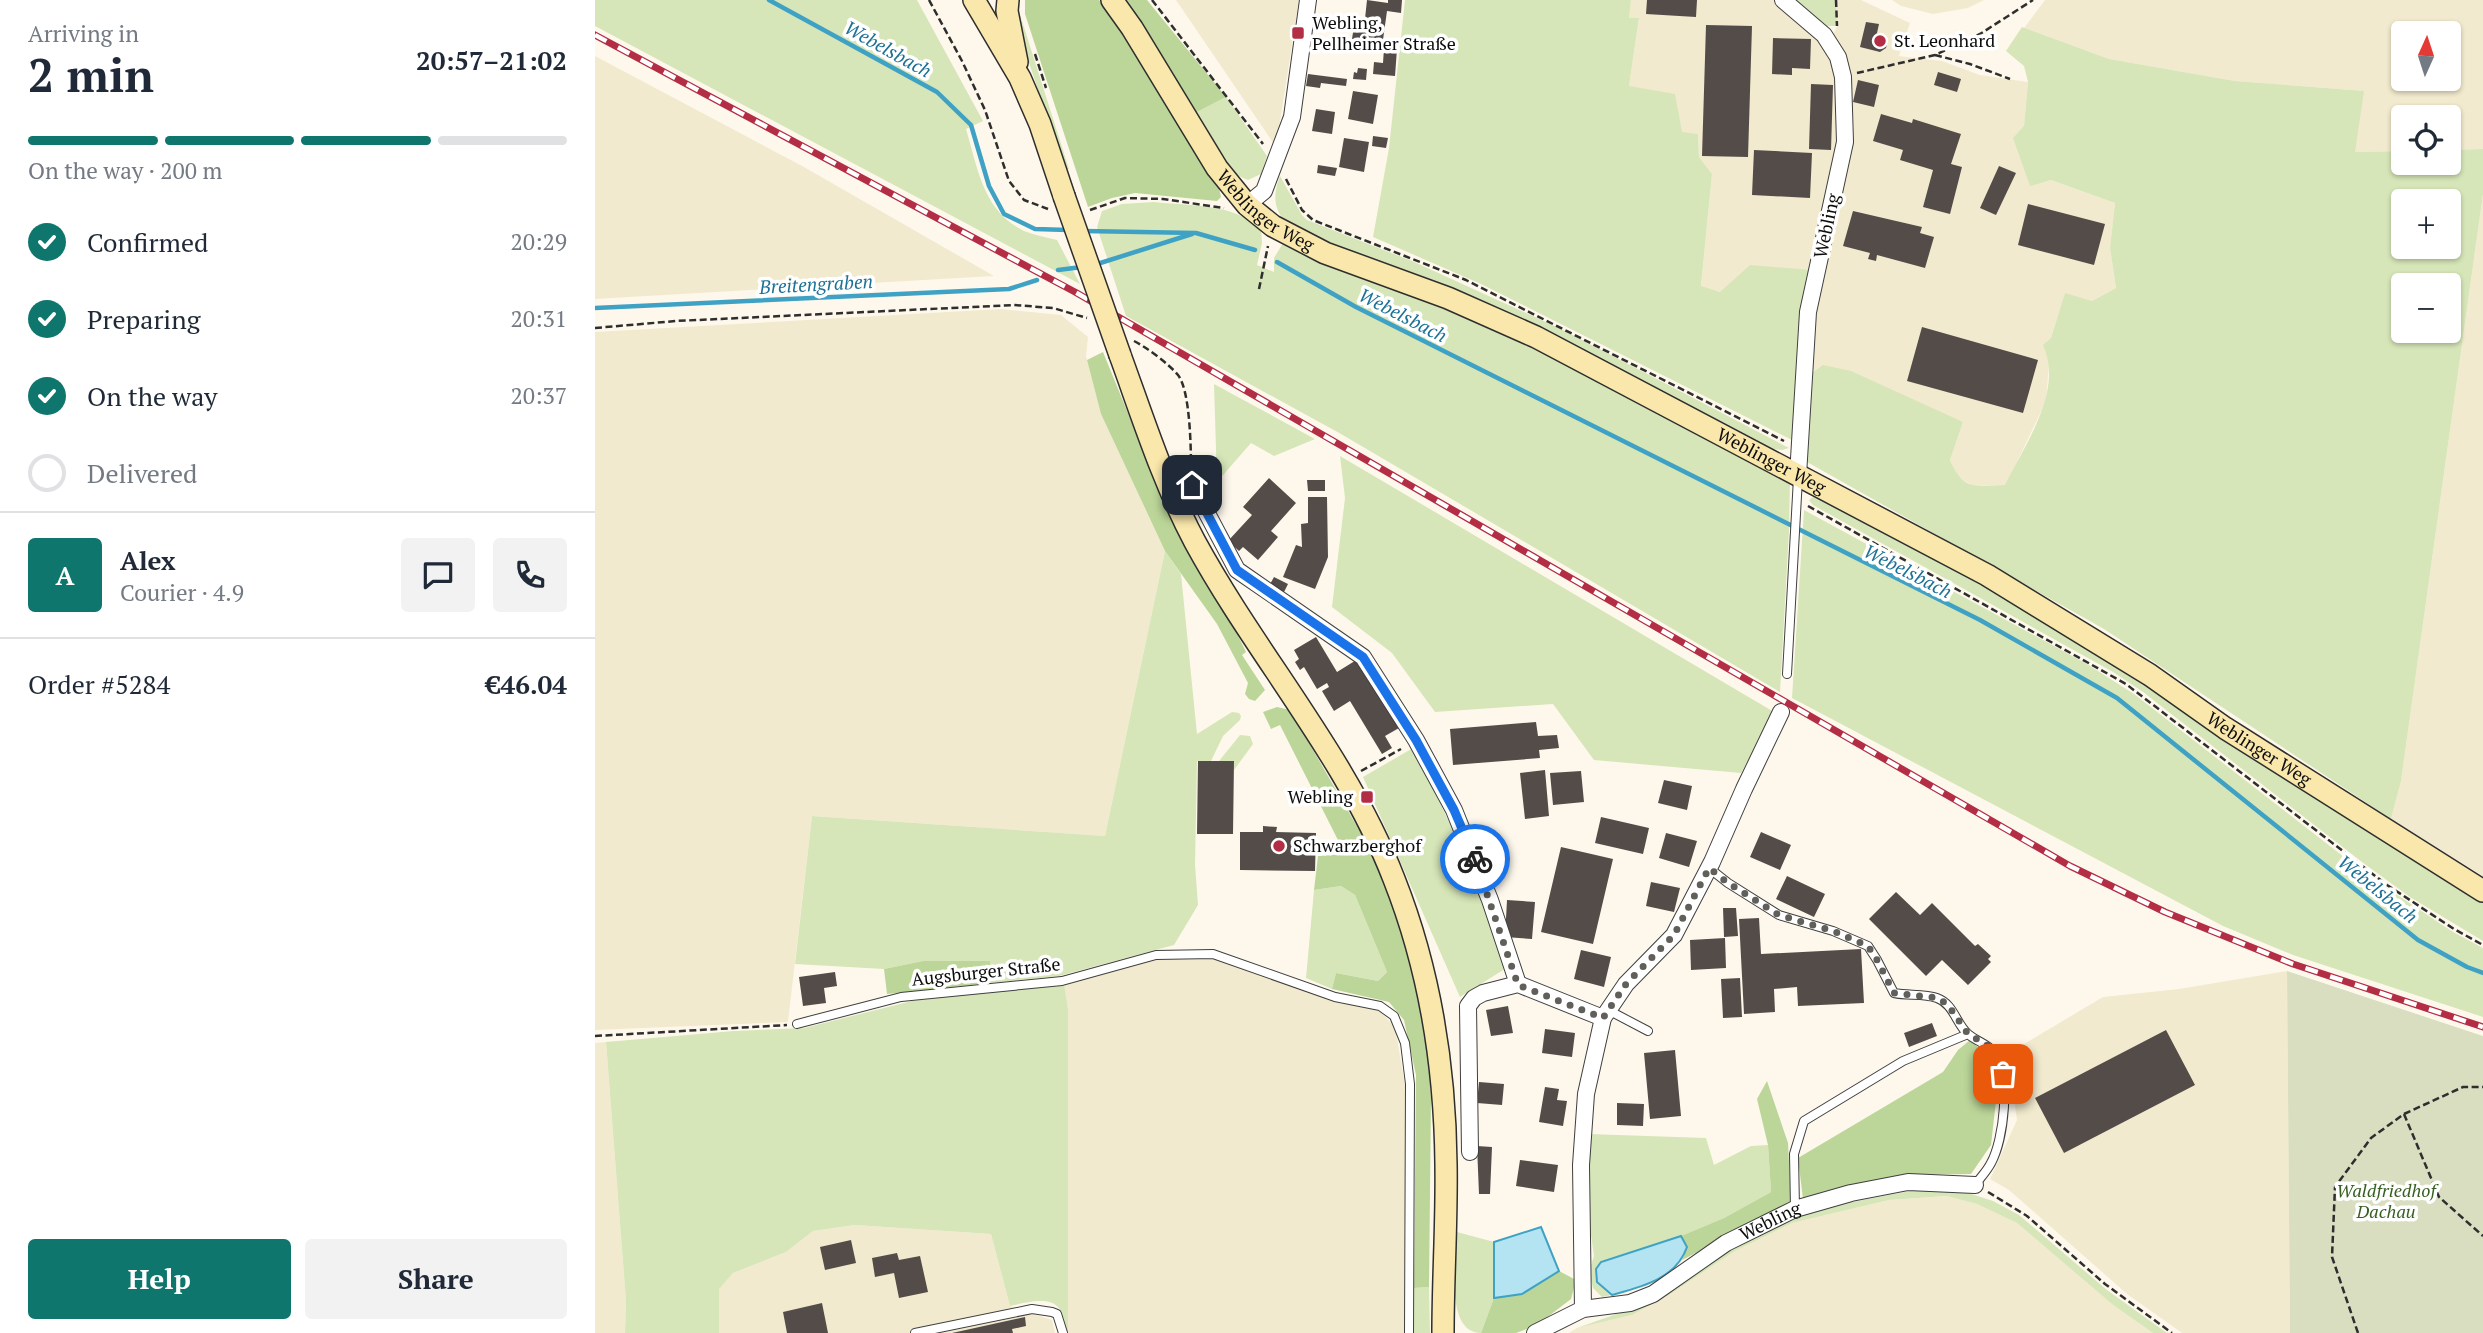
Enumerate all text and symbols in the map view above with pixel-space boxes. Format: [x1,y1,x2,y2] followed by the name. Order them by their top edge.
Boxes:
[1312,10,1456,55] place label: Webling, Pellheimer Straße
[840,14,936,83] water label: Webelsbach
[28,18,139,49] text: Arriving in
[2391,21,2461,91] north arrow
[2391,21,2461,343] map controls
[1290,25,1306,41] marker: Webling, Pellheimer Straße
[1894,28,1995,52] place label: St. Leonhard
[1872,33,1888,49] marker: St. Leonhard
[416,43,567,77] text: 20:57–21:02
[28,44,154,105] text: 2 min
[2391,105,2461,175] button: locate
[28,155,222,186] text: On the way · 200 m
[1212,164,1319,257] street label: Weblinger Weg
[2391,189,2461,259] button: +
[1807,191,1845,260] street label: Webling
[28,223,66,261] icon: check
[87,225,208,259] text: Confirmed
[510,226,567,257] text: 20:29
[757,268,874,299] water label: Breitengraben
[2391,273,2461,343] button: −
[1355,282,1452,347] water label: Webelsbach
[28,300,66,338] icon: check
[87,302,200,336] text: Preparing
[510,303,567,334] text: 20:31
[28,377,66,415] icon: check
[87,379,218,413] text: On the way
[510,380,567,411] text: 20:37
[1713,422,1831,499] street label: Weblinger Weg
[1162,455,1222,515] pin
[87,456,197,490] text: Delivered
[1173,466,1211,504] icon: home
[401,538,475,612] button: chat
[493,538,567,612] button: phone
[1860,538,1957,603] water label: Webelsbach
[120,543,176,577] text: Alex
[56,558,74,592] text: A
[120,577,244,608] text: Courier · 4.9
[28,667,170,701] text: Order #5284
[486,667,567,701] text: €46.04
[2202,706,2317,791] street label: Weblinger Weg
[1287,784,1354,808] place label: Webling
[1359,789,1375,805] marker: Webling
[1440,824,1510,894] courier
[1293,833,1423,857] place label: Schwarzberghof
[1271,838,1287,854] marker: Schwarzberghof
[1456,840,1494,878] icon: bike
[2333,849,2423,929] water label: Webelsbach
[910,951,1062,991] street label: Augsburger Straße
[1973,1044,2033,1104] pin
[1984,1055,2022,1093] icon: bag
[2336,1178,2439,1223] park label: Waldfriedhof Dachau
[1735,1195,1803,1246] street label: Webling
[28,1239,291,1319] button: Help
[305,1239,567,1319] button: Share

